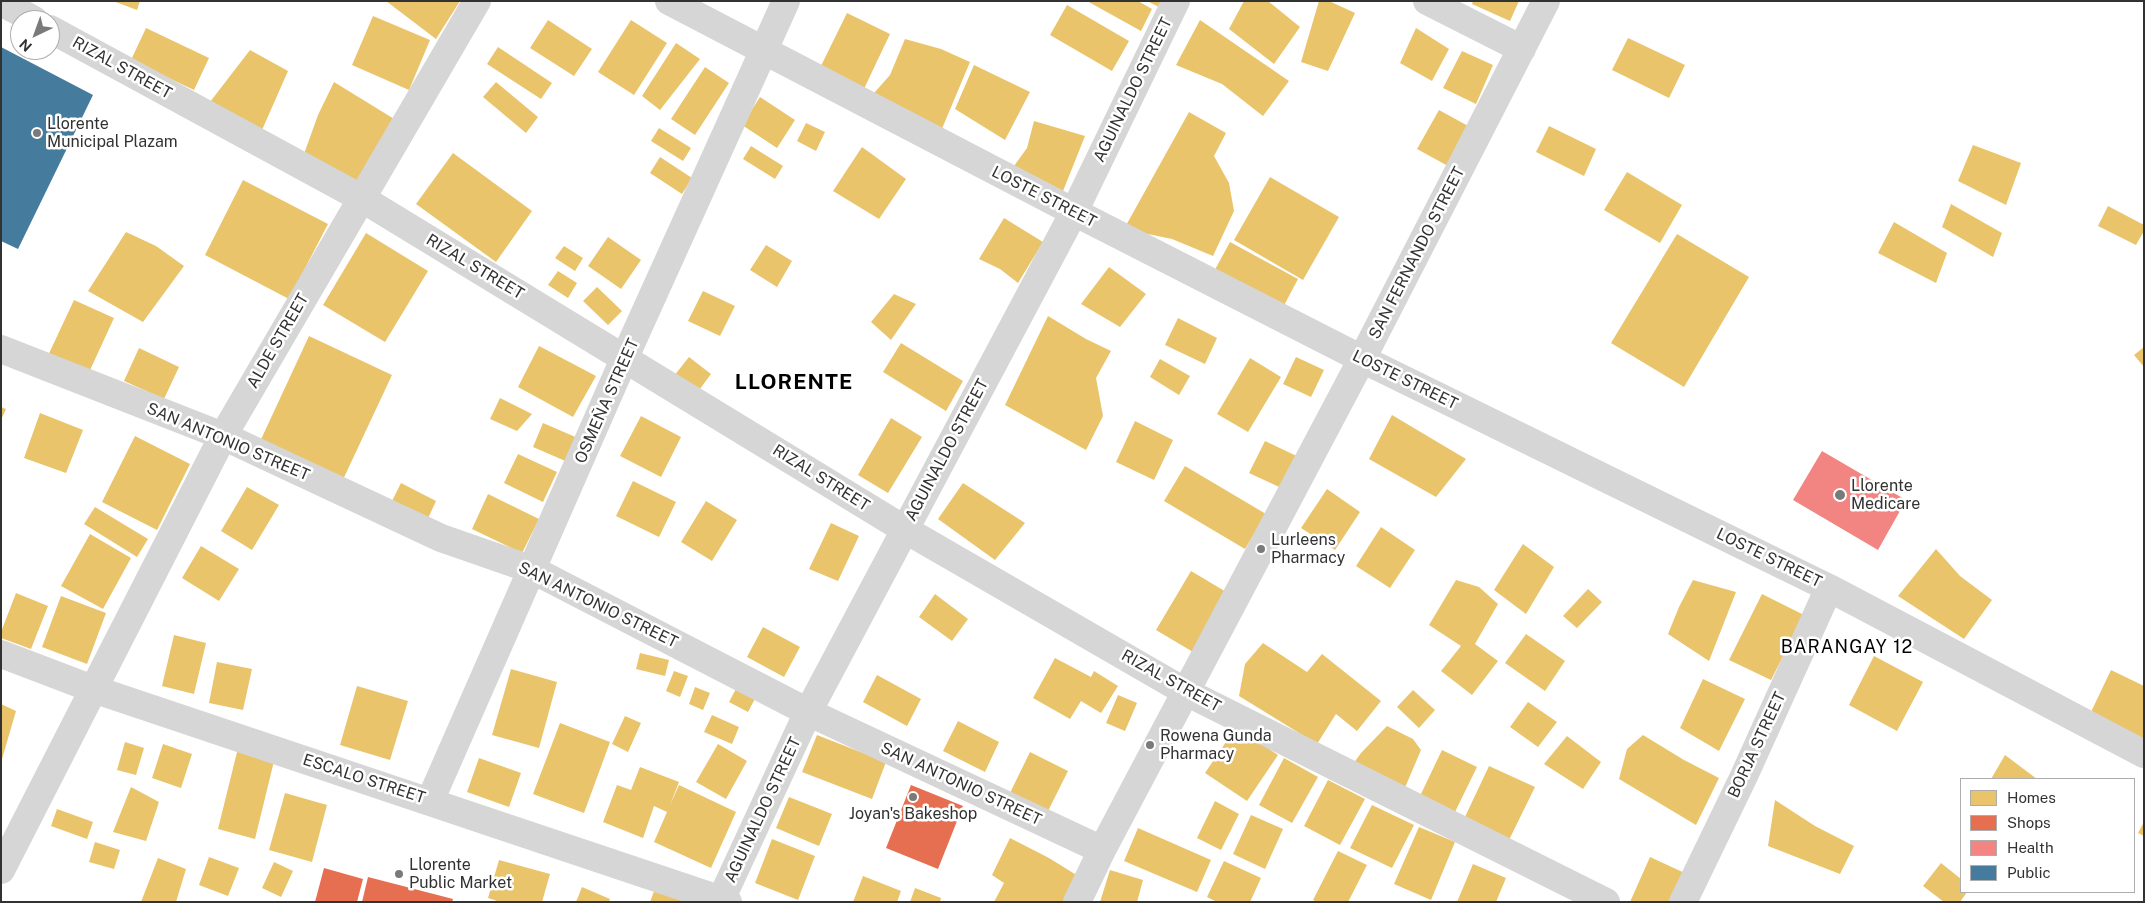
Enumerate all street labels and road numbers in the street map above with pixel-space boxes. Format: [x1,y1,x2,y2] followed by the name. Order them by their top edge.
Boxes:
[1090,15,1176,165] street label: AGUINALDO STREET
[69,33,175,103] street label: RIZAL STREET
[988,162,1100,232] street label: LOSTE STREET
[1365,164,1469,342] street label: SAN FERNANDO STREET
[423,230,527,304] street label: RIZAL STREET
[243,290,313,392] street label: ALDE STREET
[571,336,643,466] street label: OSMEÑA STREET
[1349,346,1461,414] street label: LOSTE STREET
[901,376,993,524] street label: AGUINALDO STREET
[144,399,312,485] street label: SAN ANTONIO STREET
[769,441,873,515] street label: RIZAL STREET
[1713,524,1825,592] street label: LOSTE STREET
[515,558,681,652] street label: SAN ANTONIO STREET
[1118,646,1224,716] street label: RIZAL STREET
[1724,689,1790,801] street label: BORJA STREET
[721,734,805,886] street label: AGUINALDO STREET
[878,738,1044,830] street label: SAN ANTONIO STREET
[300,750,428,808] street label: ESCALO STREET

